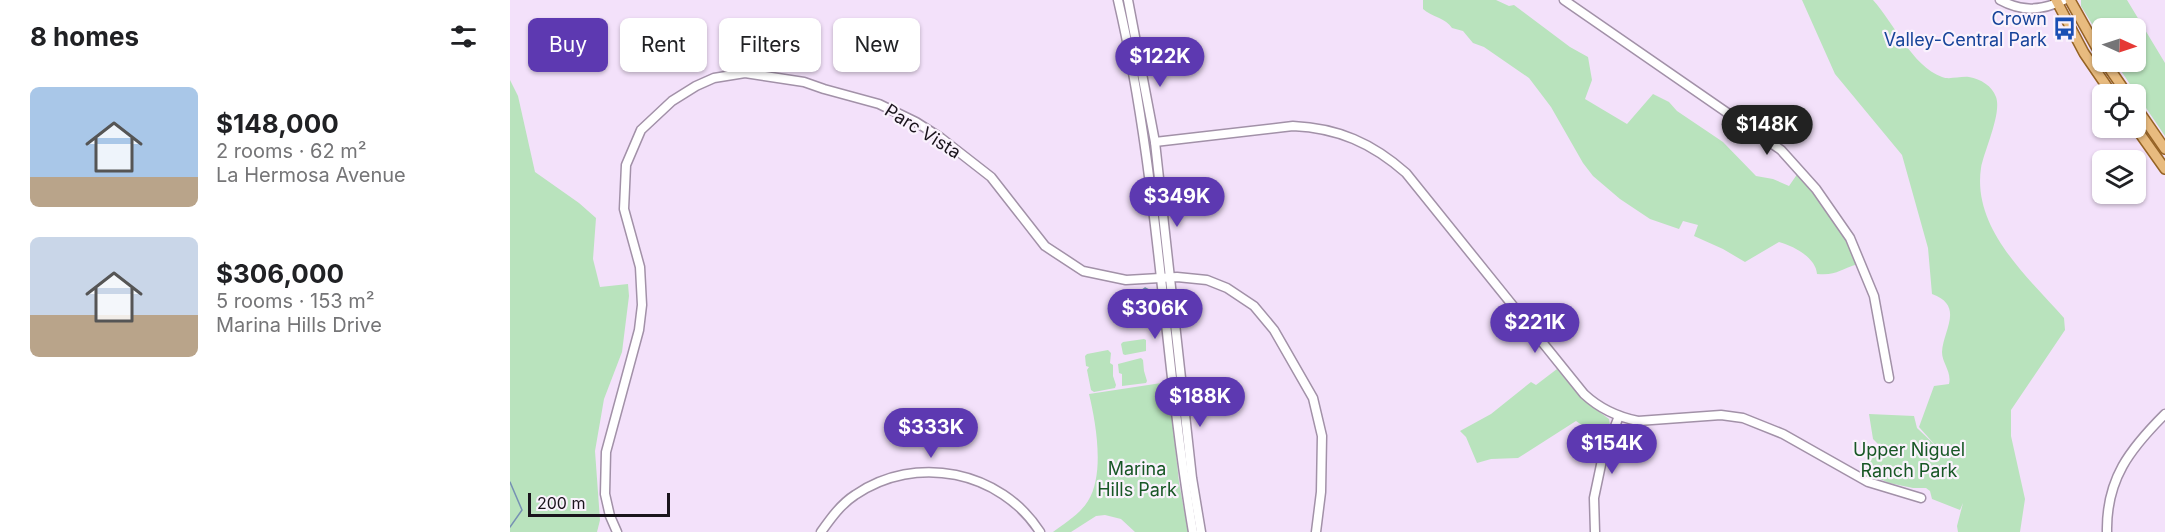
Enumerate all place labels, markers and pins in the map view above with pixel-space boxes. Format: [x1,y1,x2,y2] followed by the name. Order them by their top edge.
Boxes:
[1884,8,2047,50] place label: Crown Valley-Central Park
[2052,15,2078,41] bus stop icon: Crown Valley-Central Park
[1118,37,1202,88] pin: $122K
[1725,105,1809,156] pin: $148K
[1135,177,1219,228] pin: $349K
[1113,289,1197,340] pin: $306K
[1493,303,1577,354] pin: $221K
[1158,377,1242,428] pin: $188K
[889,408,973,459] pin: $333K
[1570,424,1654,475] pin: $154K

